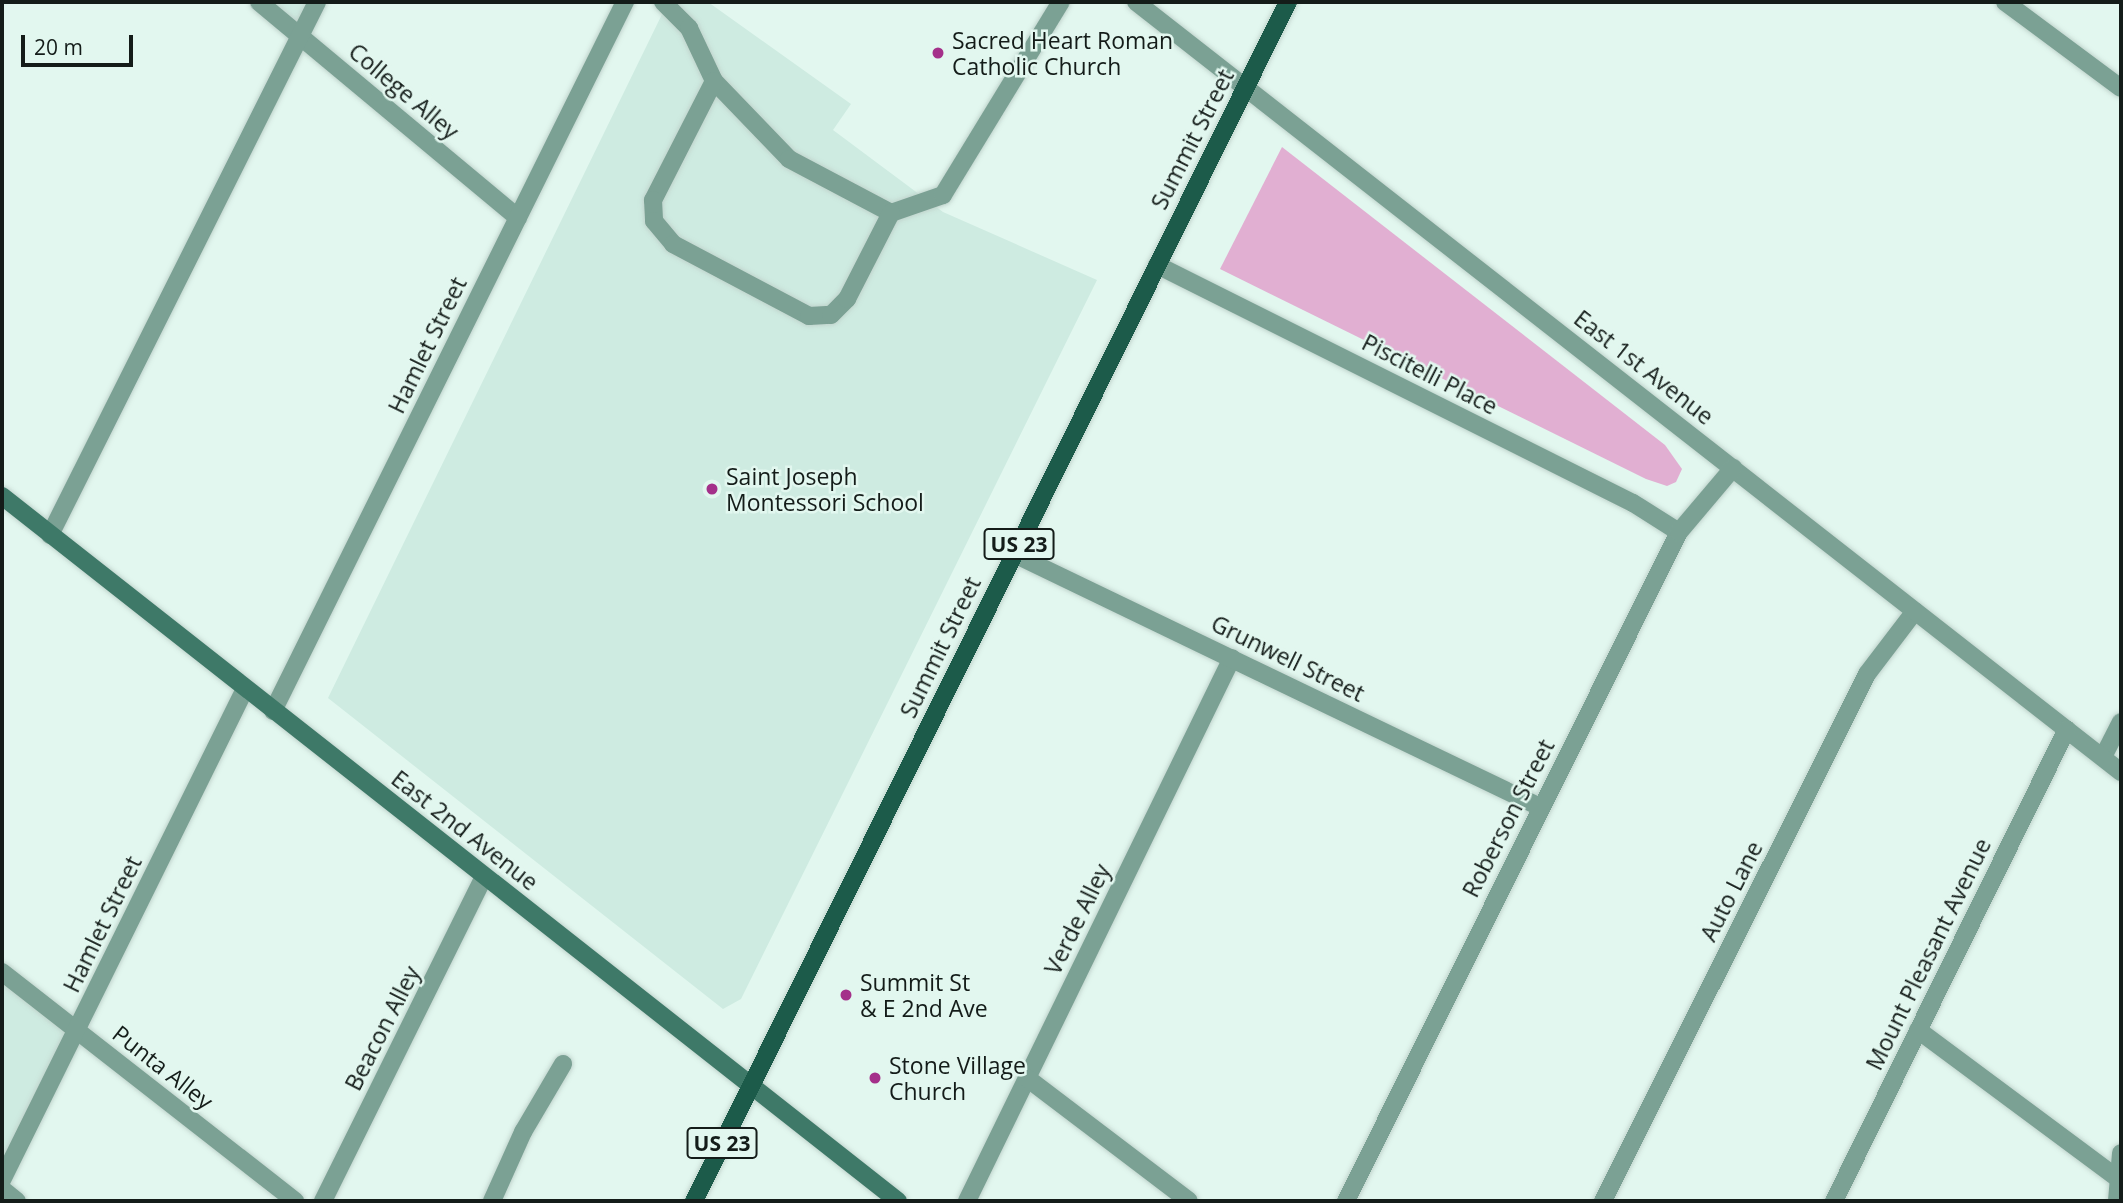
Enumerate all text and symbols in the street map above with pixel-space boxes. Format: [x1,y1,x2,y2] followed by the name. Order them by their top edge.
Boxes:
[24,21,136,65] scale bar
[952,26,1173,80] place label: Sacred Heart Roman Catholic Church
[34,33,83,61] text: 20 m
[343,37,465,145] street label: College Alley
[930,45,946,61] marker: Sacred Heart Roman Catholic Church
[1145,64,1239,214] street label: Summit Street
[382,272,472,418] street label: Hamlet Street
[1569,304,1719,430] street label: East 1st Avenue
[1358,328,1502,420] street label: Piscitelli Place
[726,462,924,516] place label: Saint Joseph Montessori School
[704,481,720,497] marker: Saint Joseph Montessori School
[982,526,1056,562] road number: US 23
[894,572,986,722] street label: Summit Street
[1207,609,1369,707] street label: Grunwell Street
[1456,734,1560,902] street label: Roberson Street
[386,764,544,896] street label: East 2nd Avenue
[1860,834,1996,1074] street label: Mount Pleasant Avenue
[1694,836,1768,946] street label: Auto Lane
[57,851,147,997] street label: Hamlet Street
[1038,859,1116,979] street label: Verde Alley
[339,961,425,1095] street label: Beacon Alley
[860,968,988,1022] place label: Summit St & E 2nd Ave
[838,987,854,1003] marker: Summit St & E 2nd Ave
[107,1019,219,1115] street label: Punta Alley
[889,1051,1026,1105] place label: Stone Village Church
[867,1070,883,1086] marker: Stone Village Church
[685,1126,759,1160] road number: US 23

